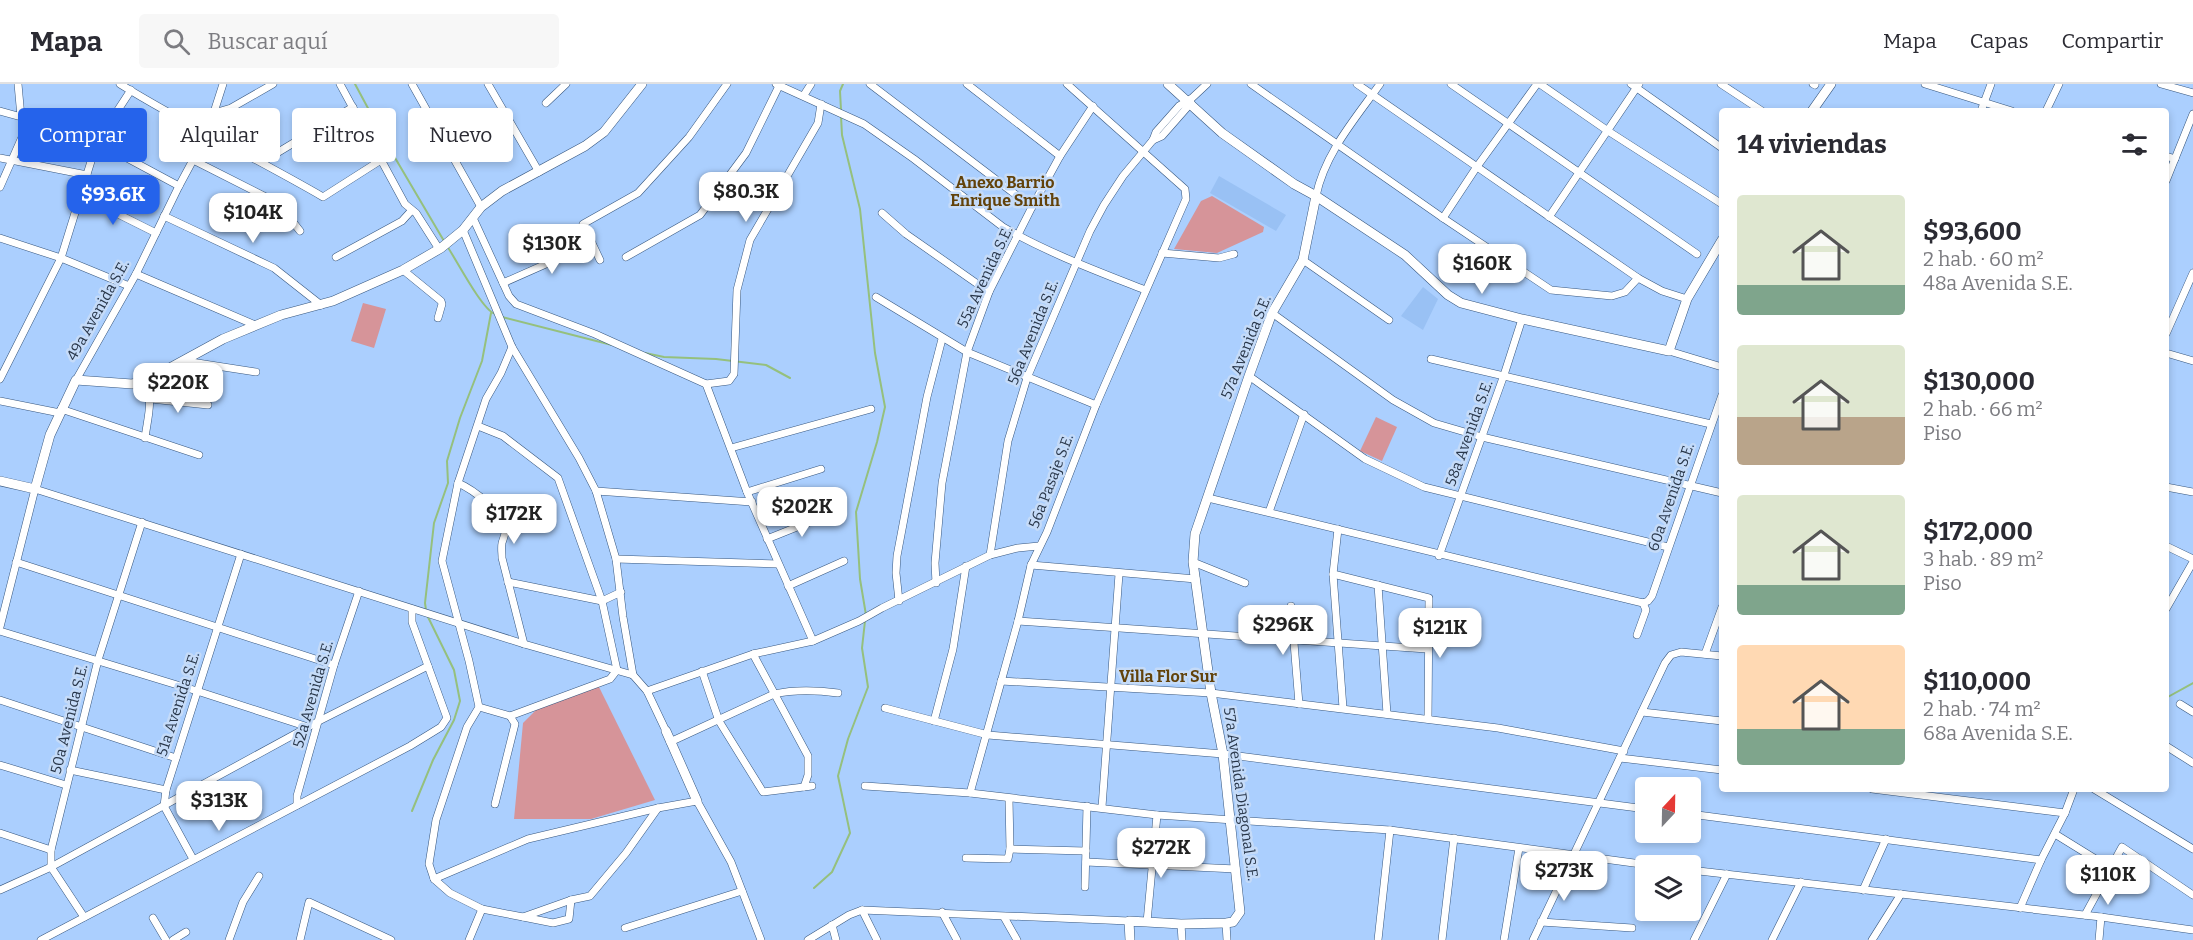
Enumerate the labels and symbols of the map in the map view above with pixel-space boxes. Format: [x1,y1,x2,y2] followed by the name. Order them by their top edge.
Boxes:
[697,172,795,223] pin: $80.3K
[950,173,1060,210] district label: Anexo Barrio Enrique Smith
[64,175,162,226] pin: $93.6K
[211,193,295,244] pin: $104K
[953,223,1017,331] street label: 55a Avenida S.E.
[510,224,594,275] pin: $130K
[1440,244,1524,295] pin: $160K
[63,256,133,364] street label: 49a Avenida S.E.
[1004,277,1062,387] street label: 56a Avenida S.E.
[1217,293,1275,401] street label: 57a Avenida S.E.
[136,363,220,414] pin: $220K
[1441,377,1497,489] street label: 58a Avenida S.E.
[1025,431,1077,531] street label: 56a Pasaje S.E.
[1644,440,1698,554] street label: 60a Avenida S.E.
[760,487,844,538] pin: $202K
[472,494,556,545] pin: $172K
[1241,605,1325,656] pin: $296K
[1398,608,1482,659] pin: $121K
[289,638,337,750] street label: 52a Avenida S.E.
[153,649,203,759] street label: 51a Avenida S.E.
[47,662,91,776] street label: 50a Avenida S.E.
[1119,667,1218,686] district label: Villa Flor Sur
[1220,706,1262,882] street label: 57a Avenida Diagonal S.E.
[1635,777,1701,843] north arrow
[177,781,261,832] pin: $313K
[1119,828,1203,879] pin: $272K
[1522,851,1606,902] pin: $273K
[2066,855,2150,906] pin: $110K

